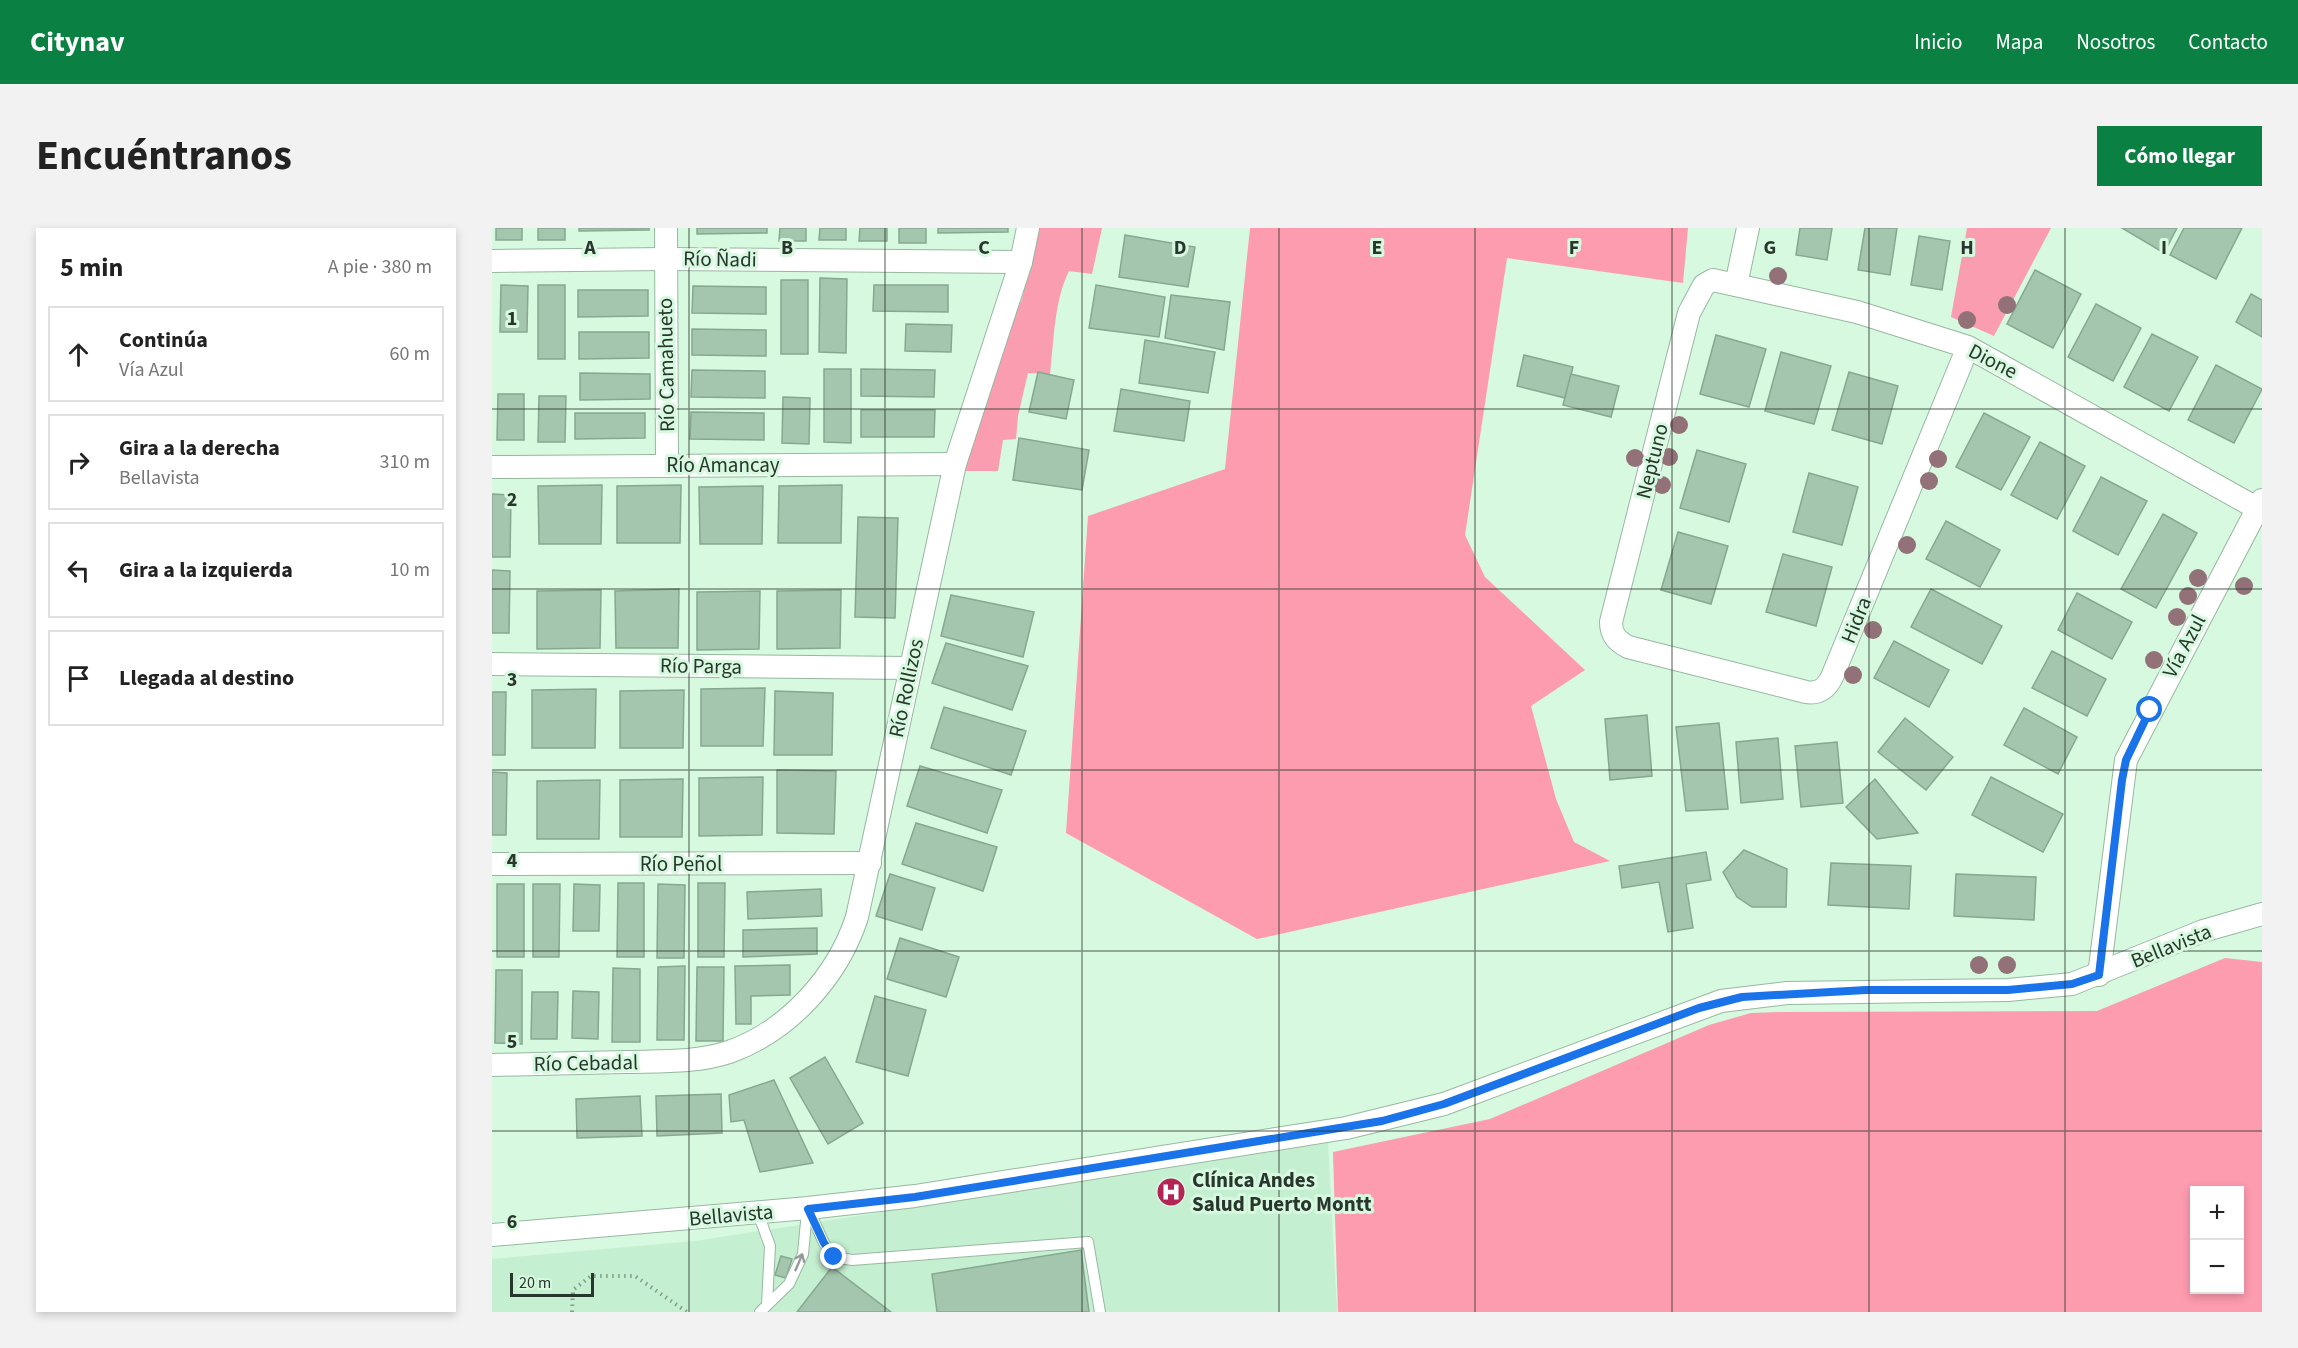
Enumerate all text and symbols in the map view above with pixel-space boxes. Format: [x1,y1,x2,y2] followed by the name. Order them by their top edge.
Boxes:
[30,22,125,62] text: Citynav
[1914,27,1962,57] text: Inicio
[1995,27,2043,57] text: Mapa
[2076,27,2155,57] text: Nosotros
[2188,27,2268,57] text: Contacto
[36,126,292,186] text: Encuéntranos
[2097,126,2262,186] button: Cómo llegar
[583,234,596,262] text: A
[781,234,793,262] text: B
[978,234,990,262] text: C
[1174,234,1186,262] text: D
[1372,234,1382,262] text: E
[1569,234,1579,262] text: F
[1764,234,1776,262] text: G
[1960,234,1974,262] text: H
[2161,234,2167,262] text: I
[683,243,757,275] street label: Río Ñadi
[60,249,123,286] text: 5 min
[328,253,432,281] text: A pie · 380 m
[650,297,682,433] street label: Río Camahueto
[507,305,517,333] text: 1
[119,324,208,356] text: Continúa
[1963,336,2023,386] street label: Dione
[62,338,95,371] icon: ahead
[390,340,430,368] text: 60 m
[119,356,184,384] text: Vía Azul
[1628,420,1676,502] street label: Neptuno
[119,432,280,464] text: Gira a la derecha
[62,446,95,479] icon: right
[380,448,430,476] text: 310 m
[666,450,780,480] street label: Río Amancay
[119,464,200,492] text: Bellavista
[507,486,517,514] text: 2
[62,554,95,587] icon: left
[119,554,293,586] text: Gira a la izquierda
[390,556,430,584] text: 10 m
[1833,592,1879,648] street label: Hidra
[2155,609,2213,683] street label: Vía Azul
[881,636,931,740] street label: Río Rollizos
[660,650,742,682] street label: Río Parga
[62,662,95,695] icon: arrive
[119,662,294,694] text: Llegada al destino
[507,666,517,694] text: 3
[2136,696,2162,722] route start
[507,847,518,875] text: 4
[640,849,722,879] street label: Río Peñol
[2126,916,2216,976] street label: Bellavista
[507,1028,517,1056] text: 5
[533,1047,639,1079] street label: Río Cebadal
[1192,1165,1371,1219] place label: Clínica Andes Salud Puerto Montt
[1155,1176,1187,1208] hospital icon: Clínica Andes Salud Puerto Montt
[2190,1186,2244,1294] map controls
[2190,1186,2244,1240] button: +
[688,1196,774,1234] street label: Bellavista
[507,1208,517,1236] text: 6
[2190,1240,2244,1294] button: −
[820,1243,846,1269] route end
[794,1253,805,1271] one-way arrow
[510,1270,594,1298] scale bar
[519,1272,551,1294] text: 20 m

